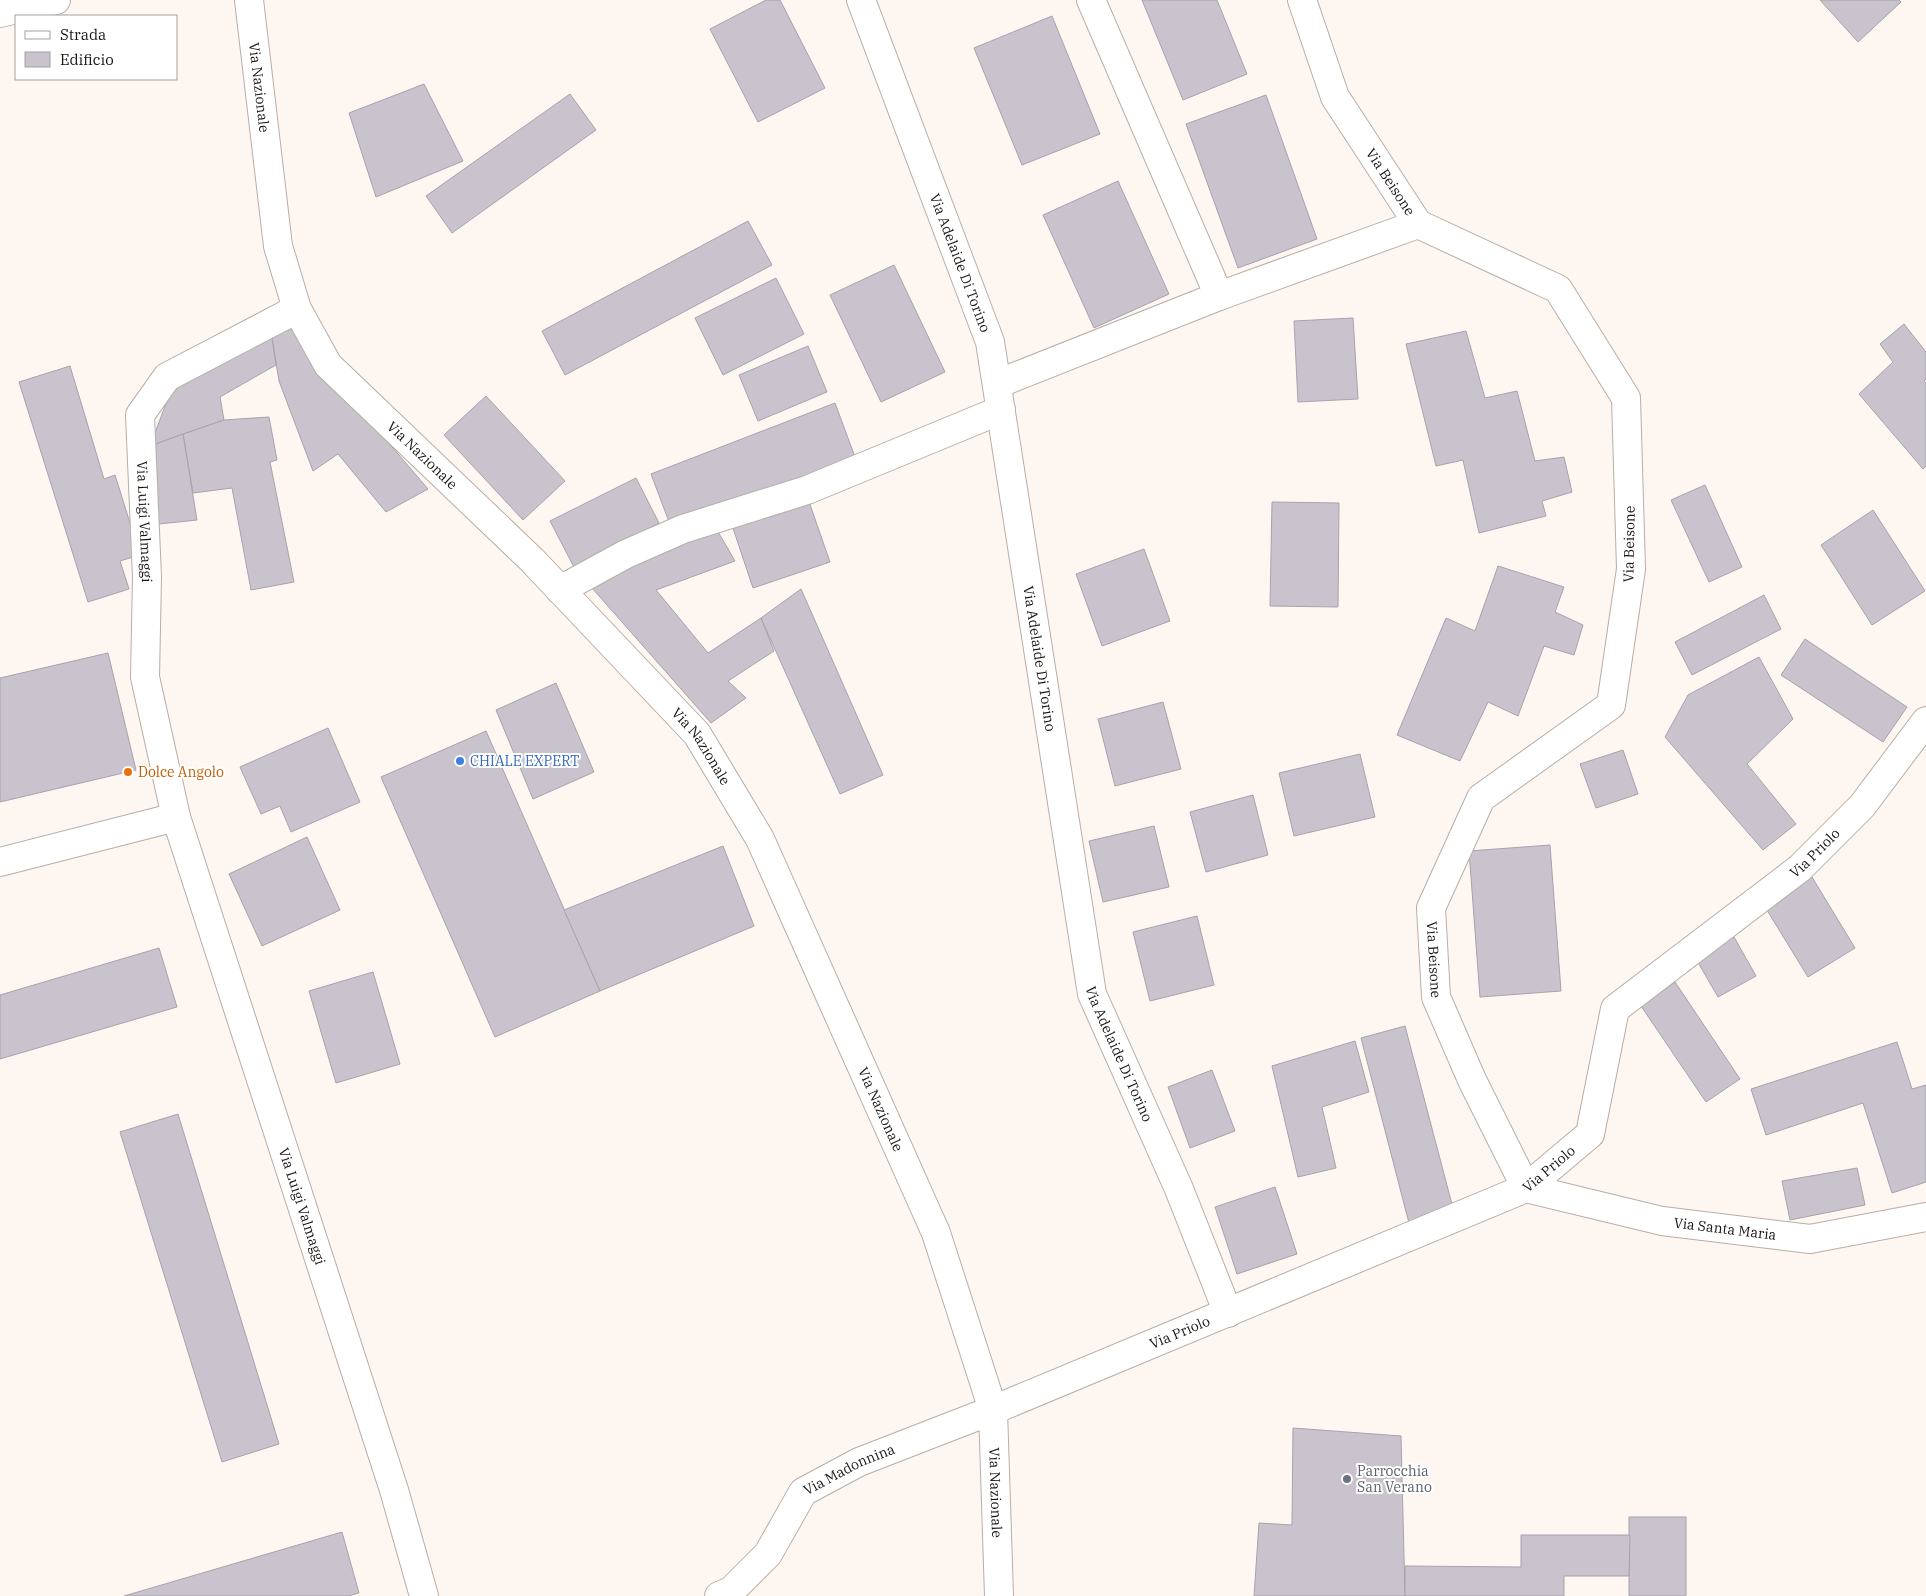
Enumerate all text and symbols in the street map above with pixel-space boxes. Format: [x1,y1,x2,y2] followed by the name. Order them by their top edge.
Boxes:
[15,15,178,80] legend
[60,25,106,44] text: Strada
[245,41,274,133] street label: Via Nazionale
[60,50,114,69] text: Edificio
[1362,145,1419,219] street label: Via Beisone
[926,191,995,335] street label: Via Adelaide Di Torino
[383,417,461,493] street label: Via Nazionale
[133,460,156,583] street label: Via Luigi Valmaggi
[1619,505,1639,583] street label: Via Beisone
[1019,585,1060,733] street label: Via Adelaide Di Torino
[668,704,734,788] street label: Via Nazionale
[470,752,579,770] place label: CHIALE EXPERT
[454,755,466,767] marker: CHIALE EXPERT
[138,763,224,781] place label: Dolce Angolo
[122,766,134,778] marker: Dolce Angolo
[1786,824,1844,882] street label: Via Priolo
[1423,921,1445,999] street label: Via Beisone
[1082,985,1157,1125] street label: Via Adelaide Di Torino
[854,1064,907,1154] street label: Via Nazionale
[1519,1141,1579,1196] street label: Via Priolo
[275,1146,329,1267] street label: Via Luigi Valmaggi
[1673,1213,1778,1244] street label: Via Santa Maria
[1147,1312,1213,1353] street label: Via Priolo
[800,1440,898,1499] street label: Via Madonnina
[985,1447,1006,1538] street label: Via Nazionale
[1357,1462,1432,1496] place label: Parrocchia San Verano
[1341,1473,1353,1485] marker: Parrocchia San Verano

